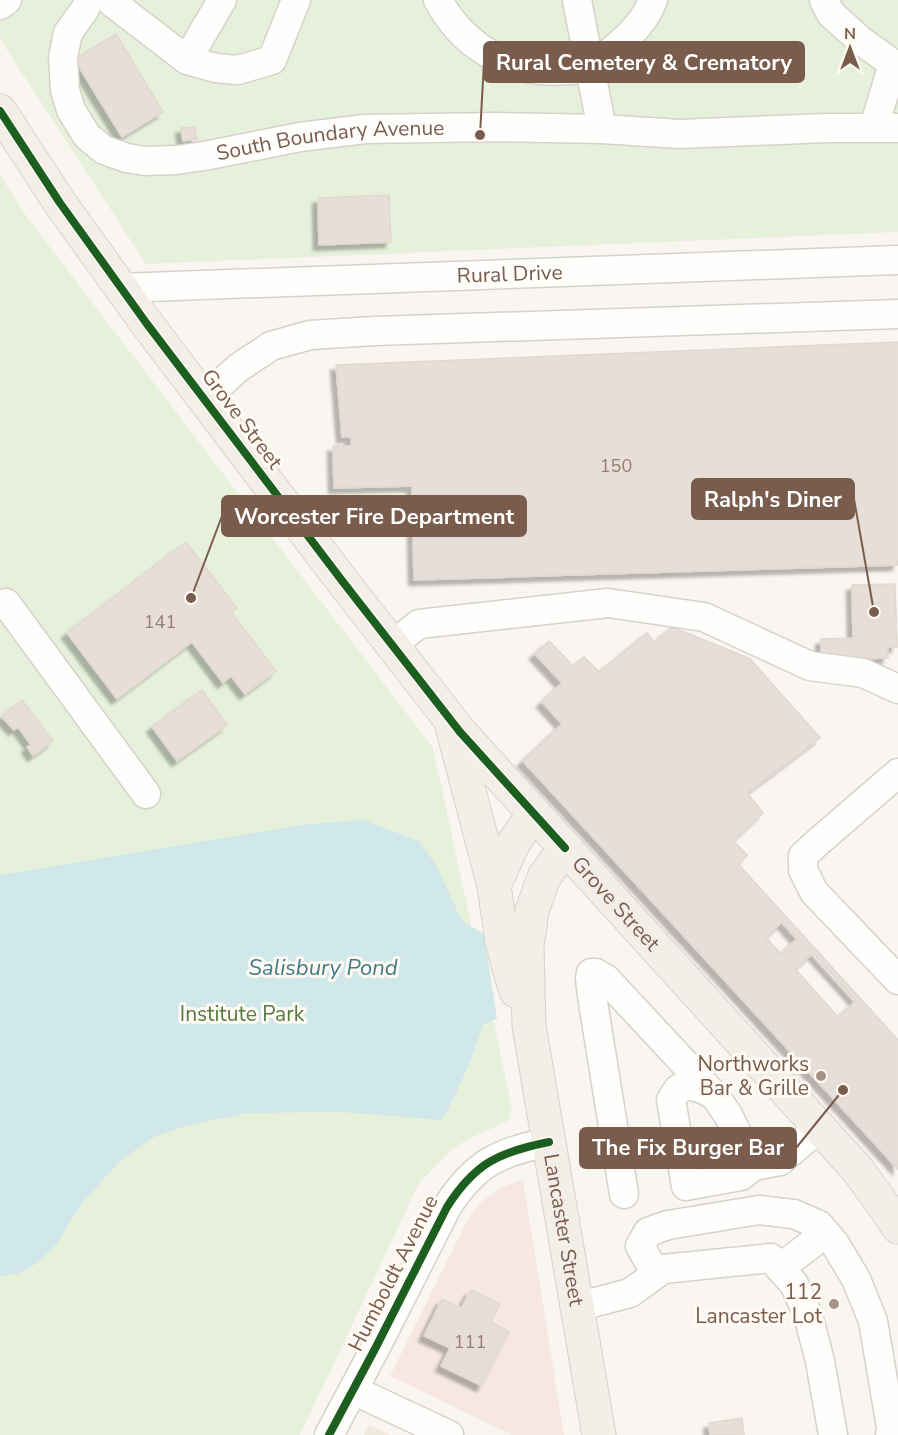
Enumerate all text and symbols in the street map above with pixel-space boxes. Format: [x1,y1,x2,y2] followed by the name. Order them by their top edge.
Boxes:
[820,18,880,78] north arrow
[844,23,856,45] text: N
[484,42,804,82] callout: Rural Cemetery & Crematory
[496,48,792,78] text: Rural Cemetery & Crematory
[214,114,445,167] street label: South Boundary Avenue
[456,258,563,290] street label: Rural Drive
[195,363,289,475] street label: Grove Street
[600,454,632,478] house number: 150
[692,479,854,519] callout: Ralph's Diner
[704,485,842,515] text: Ralph's Diner
[222,496,526,536] callout: Worcester Fire Department
[234,502,515,532] text: Worcester Fire Department
[144,610,176,634] house number: 141
[566,850,667,957] street label: Grove Street
[248,953,398,983] water label: Salisbury Pond
[180,1000,305,1028] park label: Institute Park
[697,1050,809,1102] place label: Northworks Bar & Grille
[814,1069,828,1083] marker: Northworks Bar & Grille
[580,1128,796,1168] callout: The Fix Burger Bar
[592,1133,784,1163] text: The Fix Burger Bar
[537,1152,591,1309] street label: Lancaster Street
[341,1190,445,1356] street label: Humboldt Avenue
[695,1278,823,1330] place label: 112 Lancaster Lot
[827,1297,841,1311] marker: 112 Lancaster Lot
[454,1330,486,1354] house number: 111

